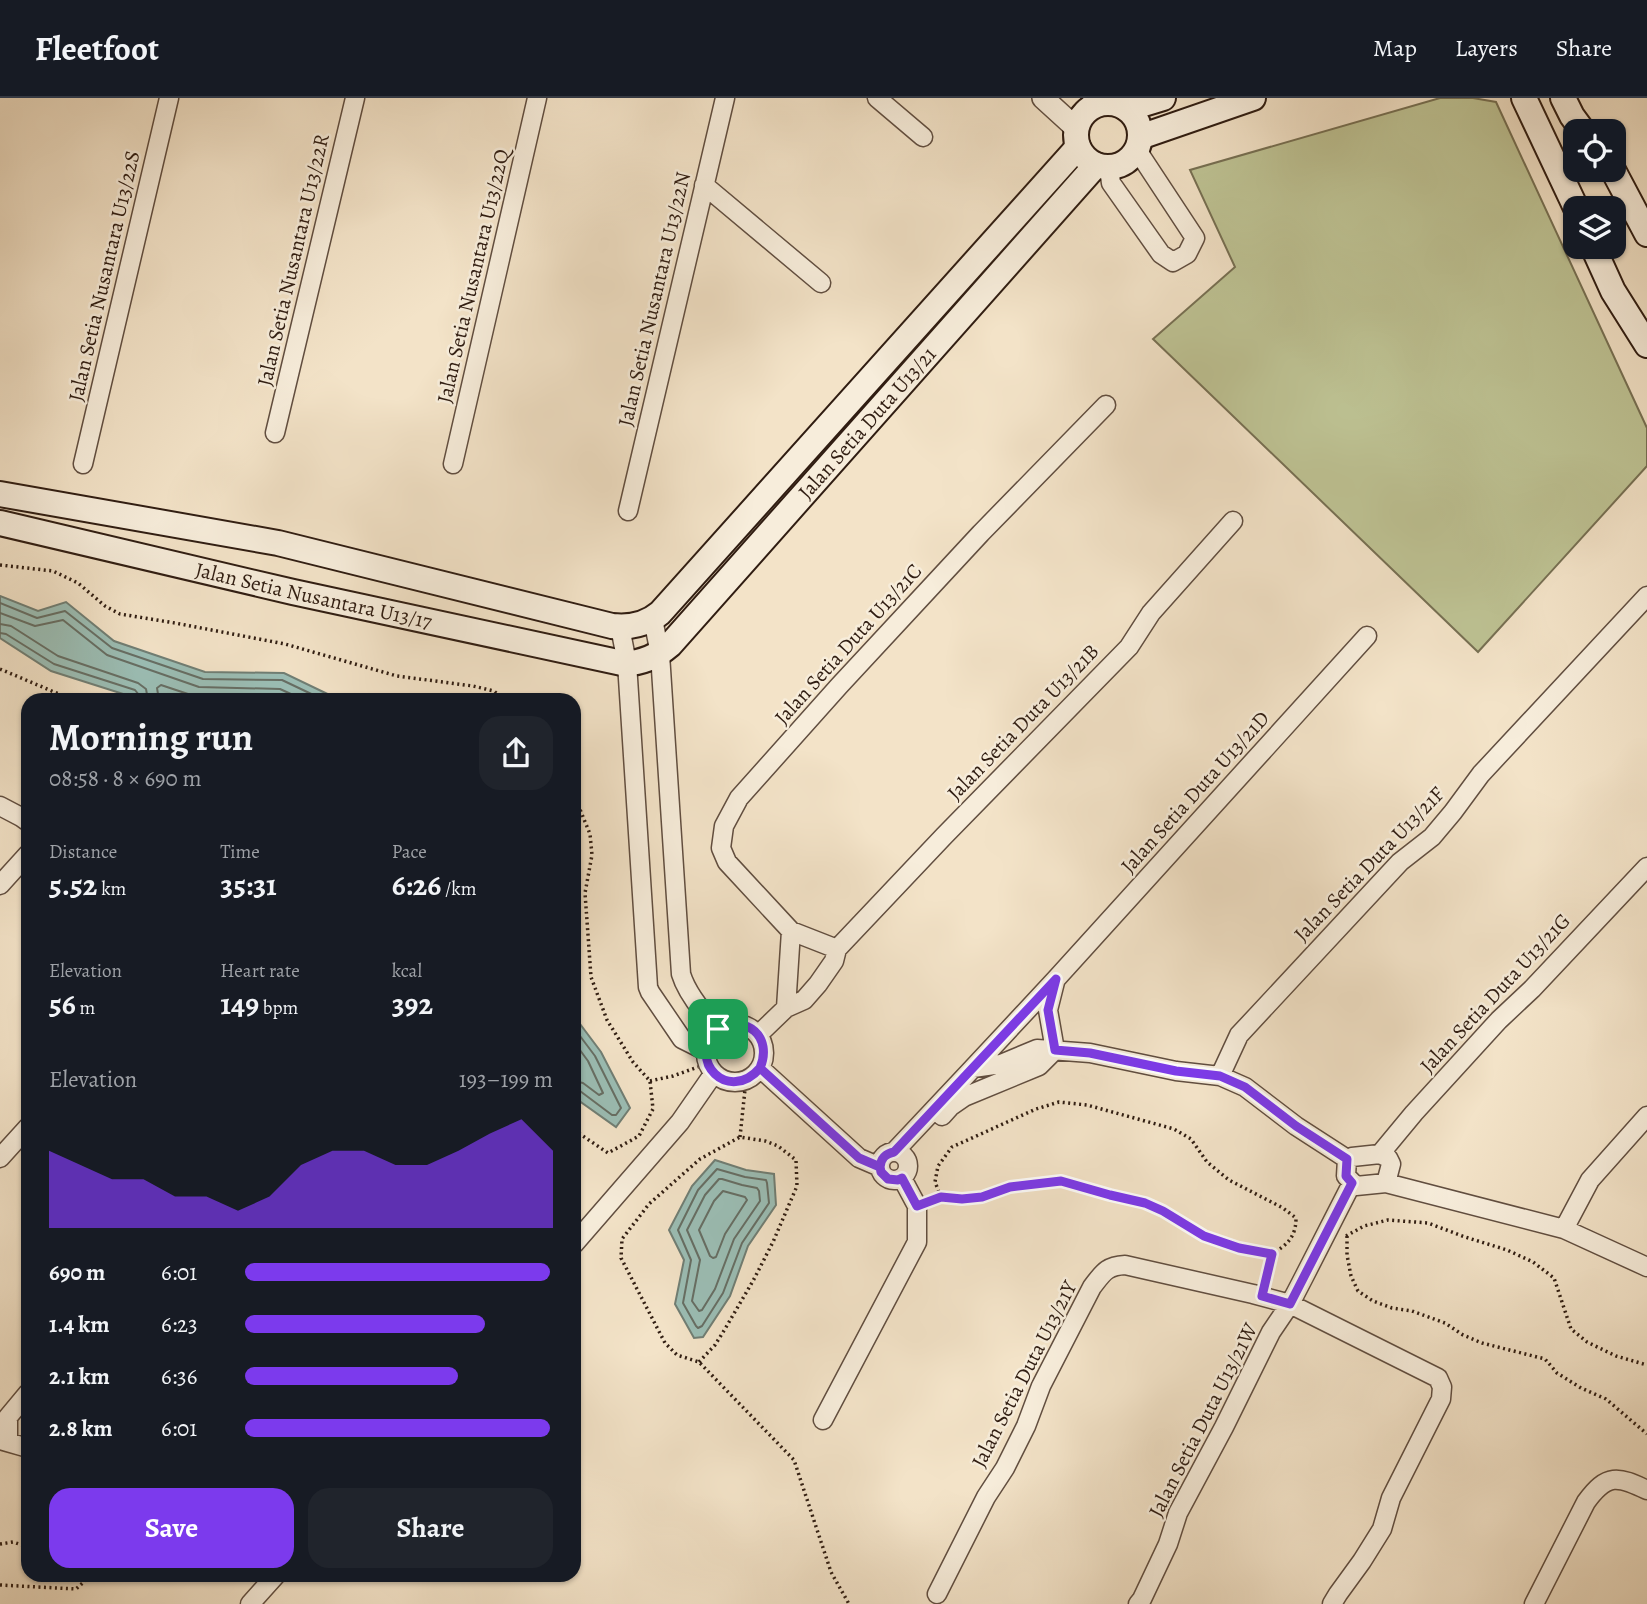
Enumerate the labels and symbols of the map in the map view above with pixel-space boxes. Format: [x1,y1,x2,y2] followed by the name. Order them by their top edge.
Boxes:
[250,131,336,389] street label: Jalan Setia Nusantara U13/22R
[430,144,516,406] street label: Jalan Setia Nusantara U13/22Q
[62,148,146,404] street label: Jalan Setia Nusantara U13/22S
[611,169,697,429] street label: Jalan Setia Nusantara U13/22N
[792,341,942,505] street label: Jalan Setia Duta U13/21
[193,555,435,636] street label: Jalan Setia Nusantara U13/17
[768,557,928,731] street label: Jalan Setia Duta U13/21C
[941,638,1105,806] street label: Jalan Setia Duta U13/21B
[1114,705,1276,879] street label: Jalan Setia Duta U13/21D
[1288,780,1451,948] street label: Jalan Setia Duta U13/21F
[1414,907,1576,1079] street label: Jalan Setia Duta U13/21G
[688,999,748,1059] pin
[965,1275,1084,1472] street label: Jalan Setia Duta U13/21Y
[1142,1318,1264,1522] street label: Jalan Setia Duta U13/21W

